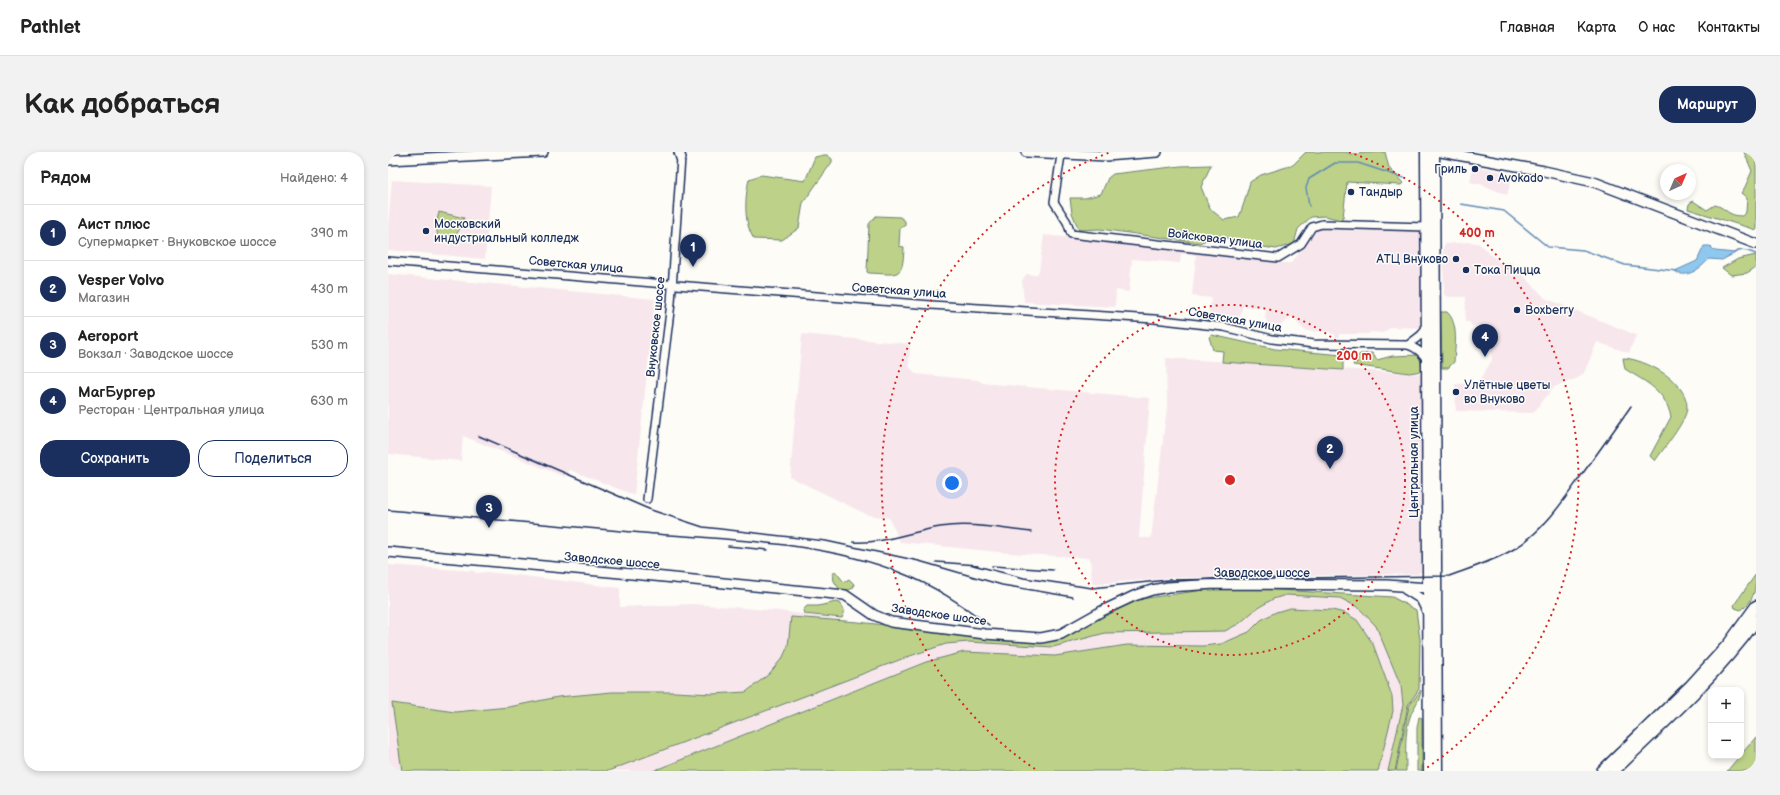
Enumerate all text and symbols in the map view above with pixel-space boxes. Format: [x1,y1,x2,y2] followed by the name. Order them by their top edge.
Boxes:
[20,16,81,39] text: Pathlet
[1500,19,1555,36] text: Главная
[1577,19,1616,36] text: Карта
[1638,19,1675,36] text: О нас
[1697,19,1760,36] text: Контакты
[1659,86,1756,123] button: Маршрут
[24,88,221,121] text: Как добраться
[1434,162,1467,177] place label: Гриль
[1470,164,1480,174] marker: Гриль
[1660,164,1696,200] north arrow
[40,168,91,188] text: Рядом
[280,170,348,186] text: Найдено: 4
[1498,171,1544,186] place label: Avokado
[1485,173,1495,183] marker: Avokado
[1359,185,1403,200] place label: Тандыр
[1346,187,1356,197] marker: Тандыр
[78,215,150,234] text: Аист плюс
[434,217,580,246] place label: Московский индустриальный колледж
[50,225,56,241] text: 1
[311,225,348,241] text: 390 m
[421,226,431,236] marker: Московский индустриальный колледж
[1167,226,1263,252] street label: Войсковая улица
[1459,226,1495,241] text: 400 m
[78,234,276,250] text: Супермаркет · Внуковское шоссе
[680,234,706,267] pin: 1
[1375,252,1448,267] place label: АТЦ Внуково
[528,253,624,277] street label: Советская улица
[1451,254,1461,264] marker: АТЦ Внуково
[1474,263,1541,278] place label: Тока Пицца
[1461,265,1471,275] marker: Тока Пицца
[78,271,164,290] text: Vesper Volvo
[643,276,669,378] street label: Внуковское шоссе
[851,280,947,302] street label: Советская улица
[49,281,57,297] text: 2
[310,281,348,297] text: 430 m
[78,290,130,306] text: Магазин
[1525,303,1574,318] place label: Boxberry
[1187,304,1283,336] street label: Советская улица
[1512,305,1522,315] marker: Boxberry
[1472,324,1498,357] pin: 4
[78,327,138,346] text: Aeroport
[49,337,57,353] text: 3
[311,337,348,353] text: 530 m
[78,346,234,362] text: Вокзал · Заводское шоссе
[1336,349,1372,364] text: 200 m
[1464,378,1550,407] place label: Улётные цветы во Внуково
[78,383,155,402] text: МагБургер
[1451,387,1461,397] marker: Улётные цветы во Внуково
[49,393,57,409] text: 4
[310,393,348,409] text: 630 m
[78,402,264,418] text: Ресторан · Центральная улица
[1407,406,1422,518] street label: Центральная улица
[1317,436,1343,469] pin: 2
[40,440,190,477] button: Сохранить
[198,440,348,477] button: Поделиться
[942,473,962,493] your location
[1223,473,1237,487] centre of rings
[476,495,502,528] pin: 3
[564,549,661,573] street label: Заводское шоссе
[1214,566,1310,581] street label: Заводское шоссе
[890,601,988,629] street label: Заводское шоссе
[1708,687,1744,759] map controls
[1708,687,1744,723] button: +
[1708,723,1744,759] button: −

